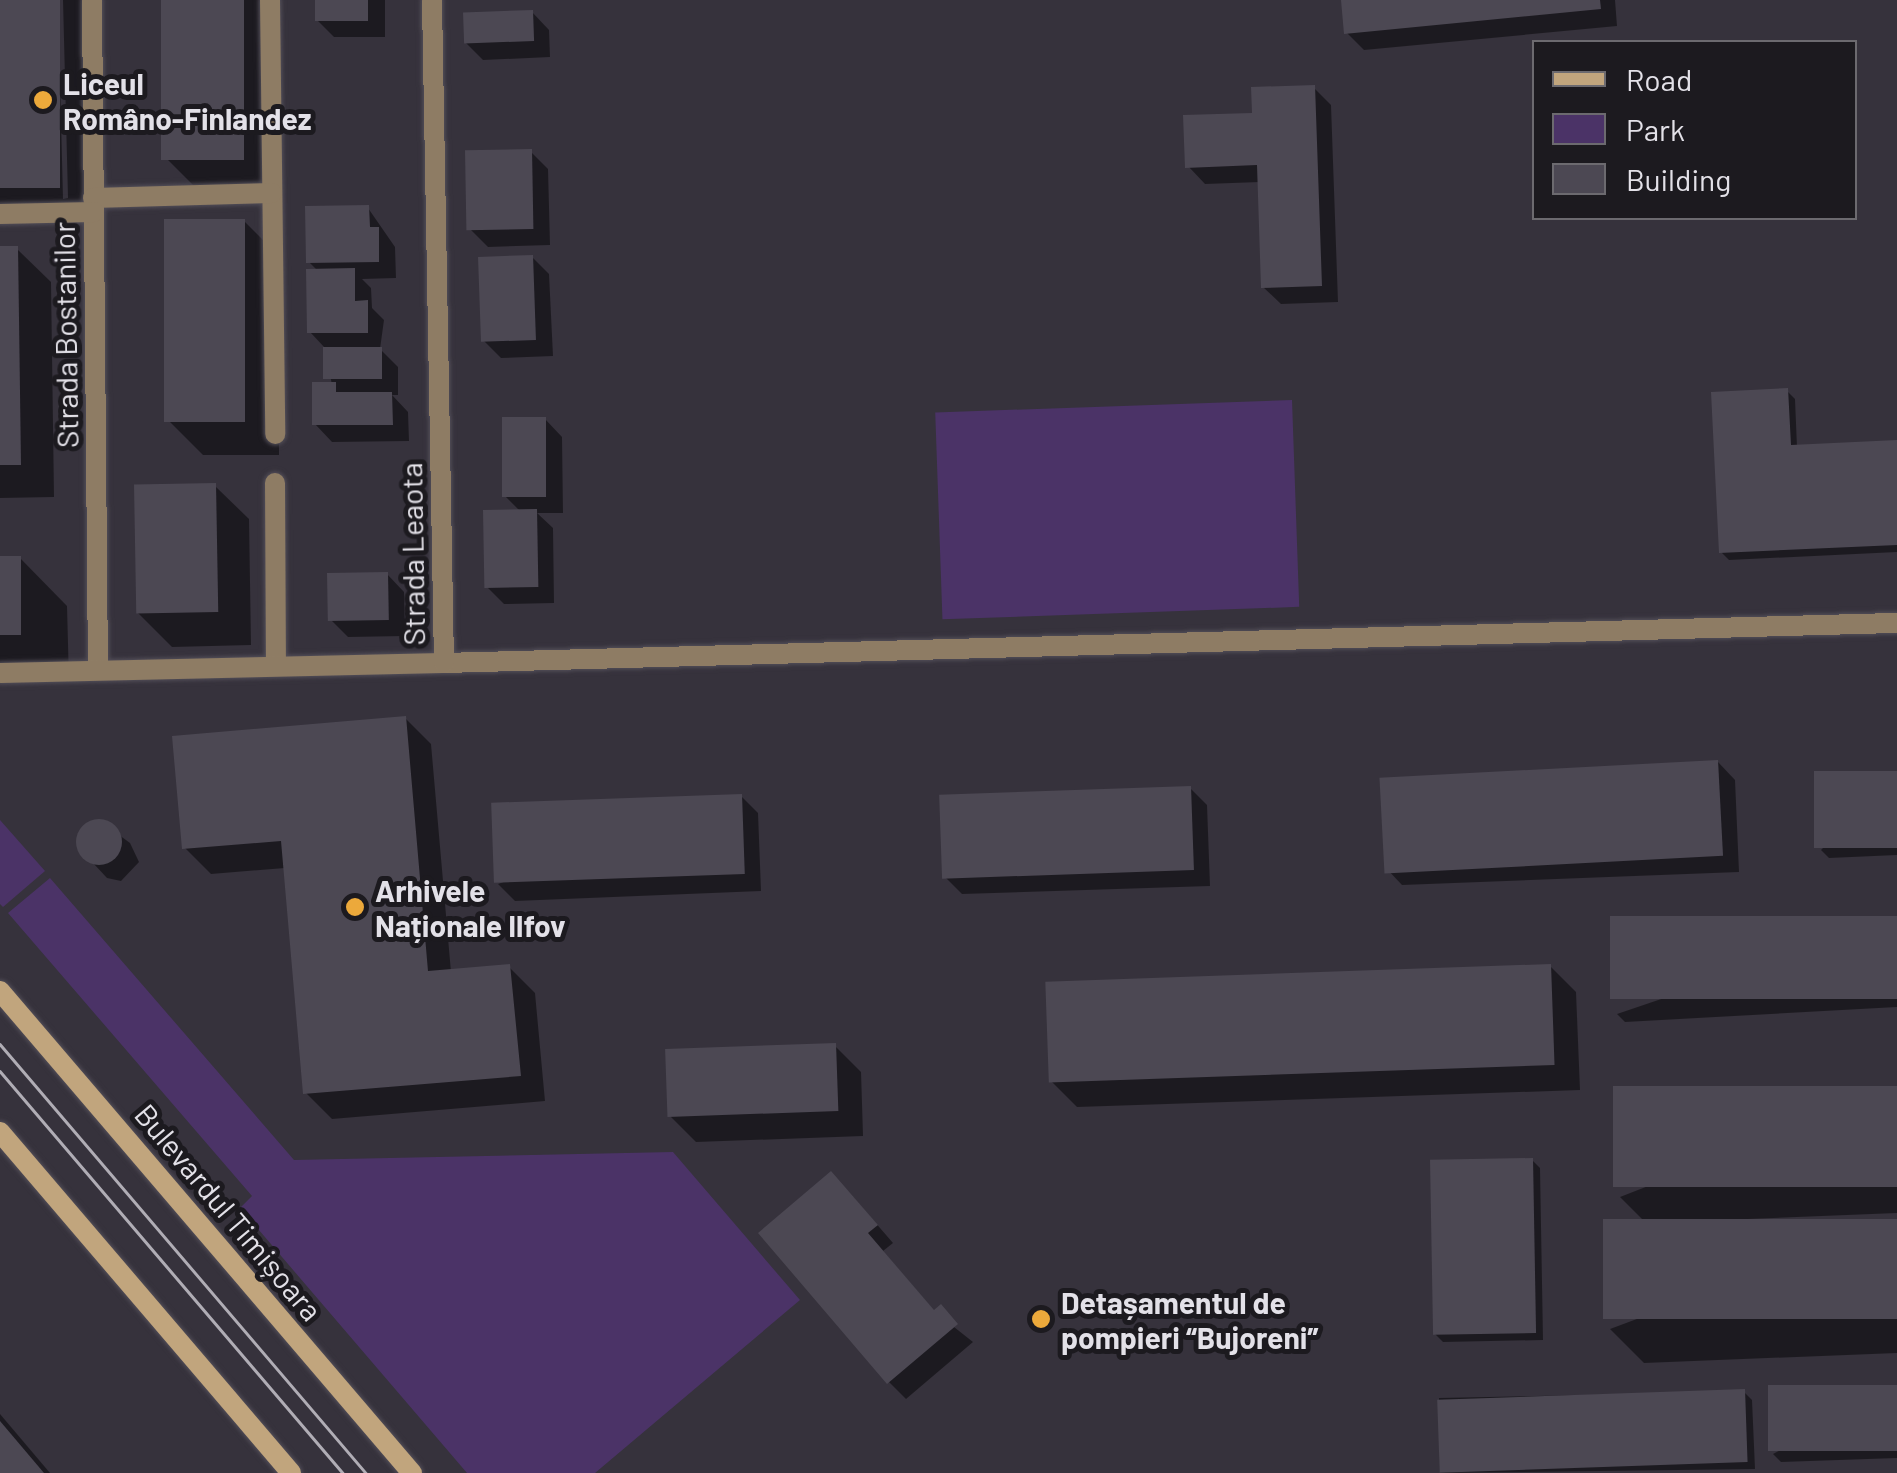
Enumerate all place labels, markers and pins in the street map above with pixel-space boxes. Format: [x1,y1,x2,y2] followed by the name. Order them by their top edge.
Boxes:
[63,65,312,136] place label: Liceul Româno-Finlandez
[32,89,54,111] marker: Liceul Româno-Finlandez
[375,872,566,942] place label: Arhivele Naționale Ilfov
[344,896,366,918] marker: Arhivele Naționale Ilfov
[1061,1284,1318,1354] place label: Detașamentul de pompieri “Bujoreni”
[1030,1308,1052,1330] marker: Detașamentul de pompieri “Bujoreni”

